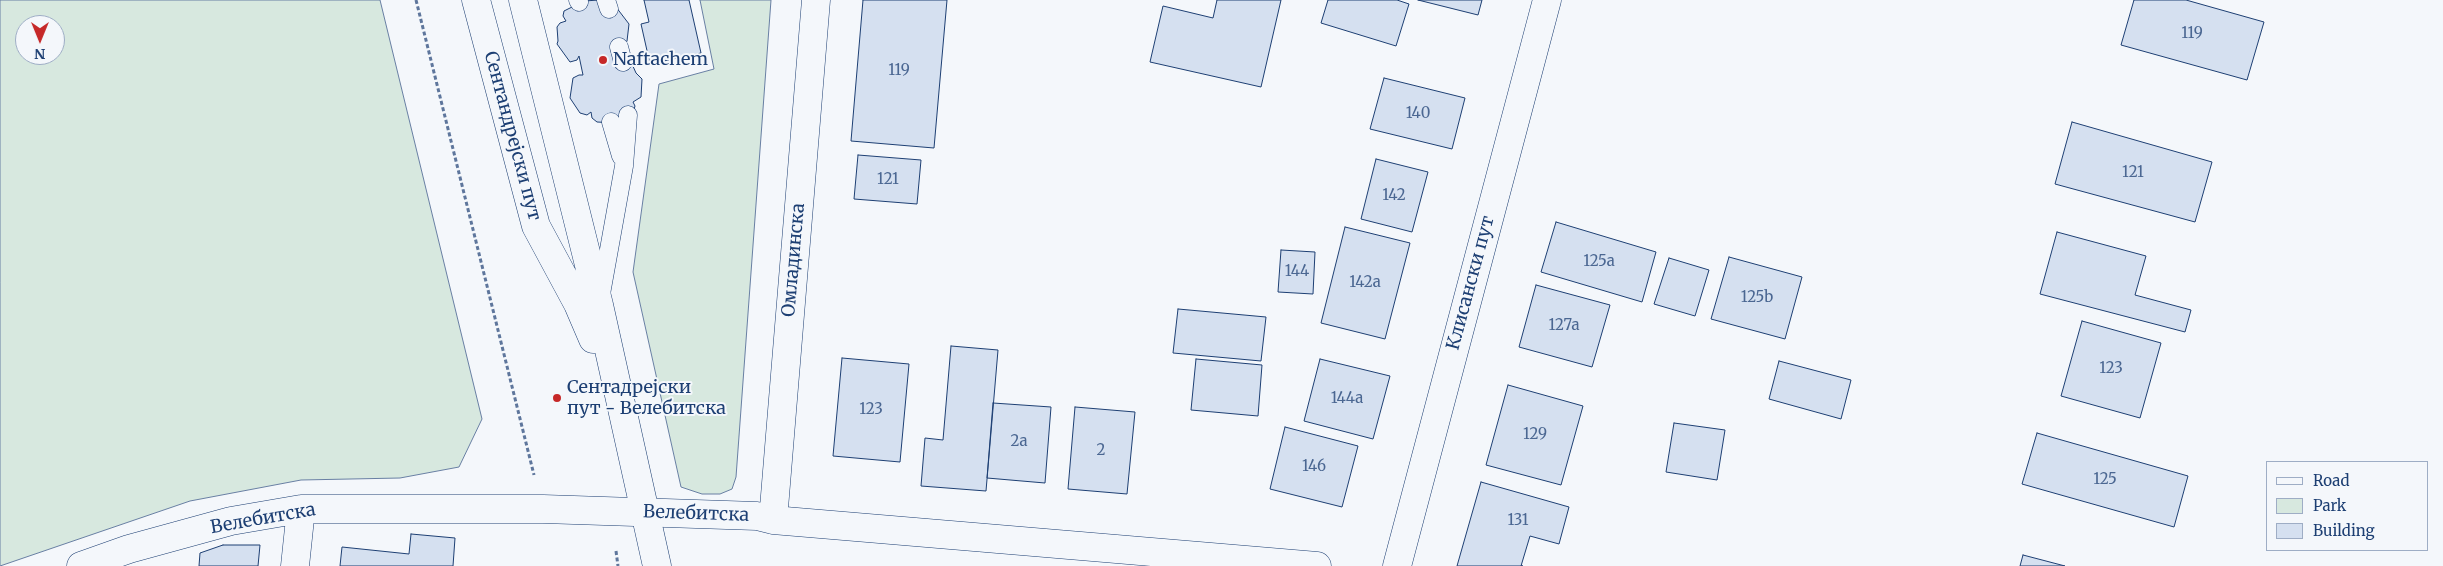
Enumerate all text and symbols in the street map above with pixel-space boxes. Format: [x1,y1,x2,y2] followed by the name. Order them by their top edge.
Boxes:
[15,15,65,65] north arrow
[2181,25,2203,43] house number: 119
[34,45,46,63] text: N
[479,49,545,223] street label: Сентандрејски пут
[613,49,708,71] place label: Naftachem
[597,54,609,66] marker: Naftachem
[888,62,910,80] house number: 119
[1406,105,1430,123] house number: 140
[2122,164,2144,182] house number: 121
[877,171,899,189] house number: 121
[1382,187,1406,205] house number: 142
[778,202,810,318] street label: Омладинска
[1443,214,1499,352] street label: Клисански пут
[1583,253,1615,271] house number: 125a
[1285,263,1309,281] house number: 144
[1349,274,1381,292] house number: 142a
[1741,289,1773,307] house number: 125b
[1548,317,1580,335] house number: 127a
[2099,360,2123,378] house number: 123
[567,377,726,419] place label: Сентадрејски пут - Велебитска
[1331,390,1363,408] house number: 144a
[551,392,563,404] marker: Сентадрејски пут - Велебитска
[859,401,883,419] house number: 123
[1523,426,1547,444] house number: 129
[1010,433,1028,451] house number: 2a
[1097,442,1105,460] house number: 2
[1302,458,1326,476] house number: 146
[2266,461,2428,551] legend
[2093,471,2117,489] house number: 125
[2313,471,2349,490] text: Road
[2313,496,2346,515] text: Park
[209,499,317,539] street label: Велебитска
[643,501,749,527] street label: Велебитска
[1507,512,1529,530] house number: 131
[2313,521,2375,540] text: Building

